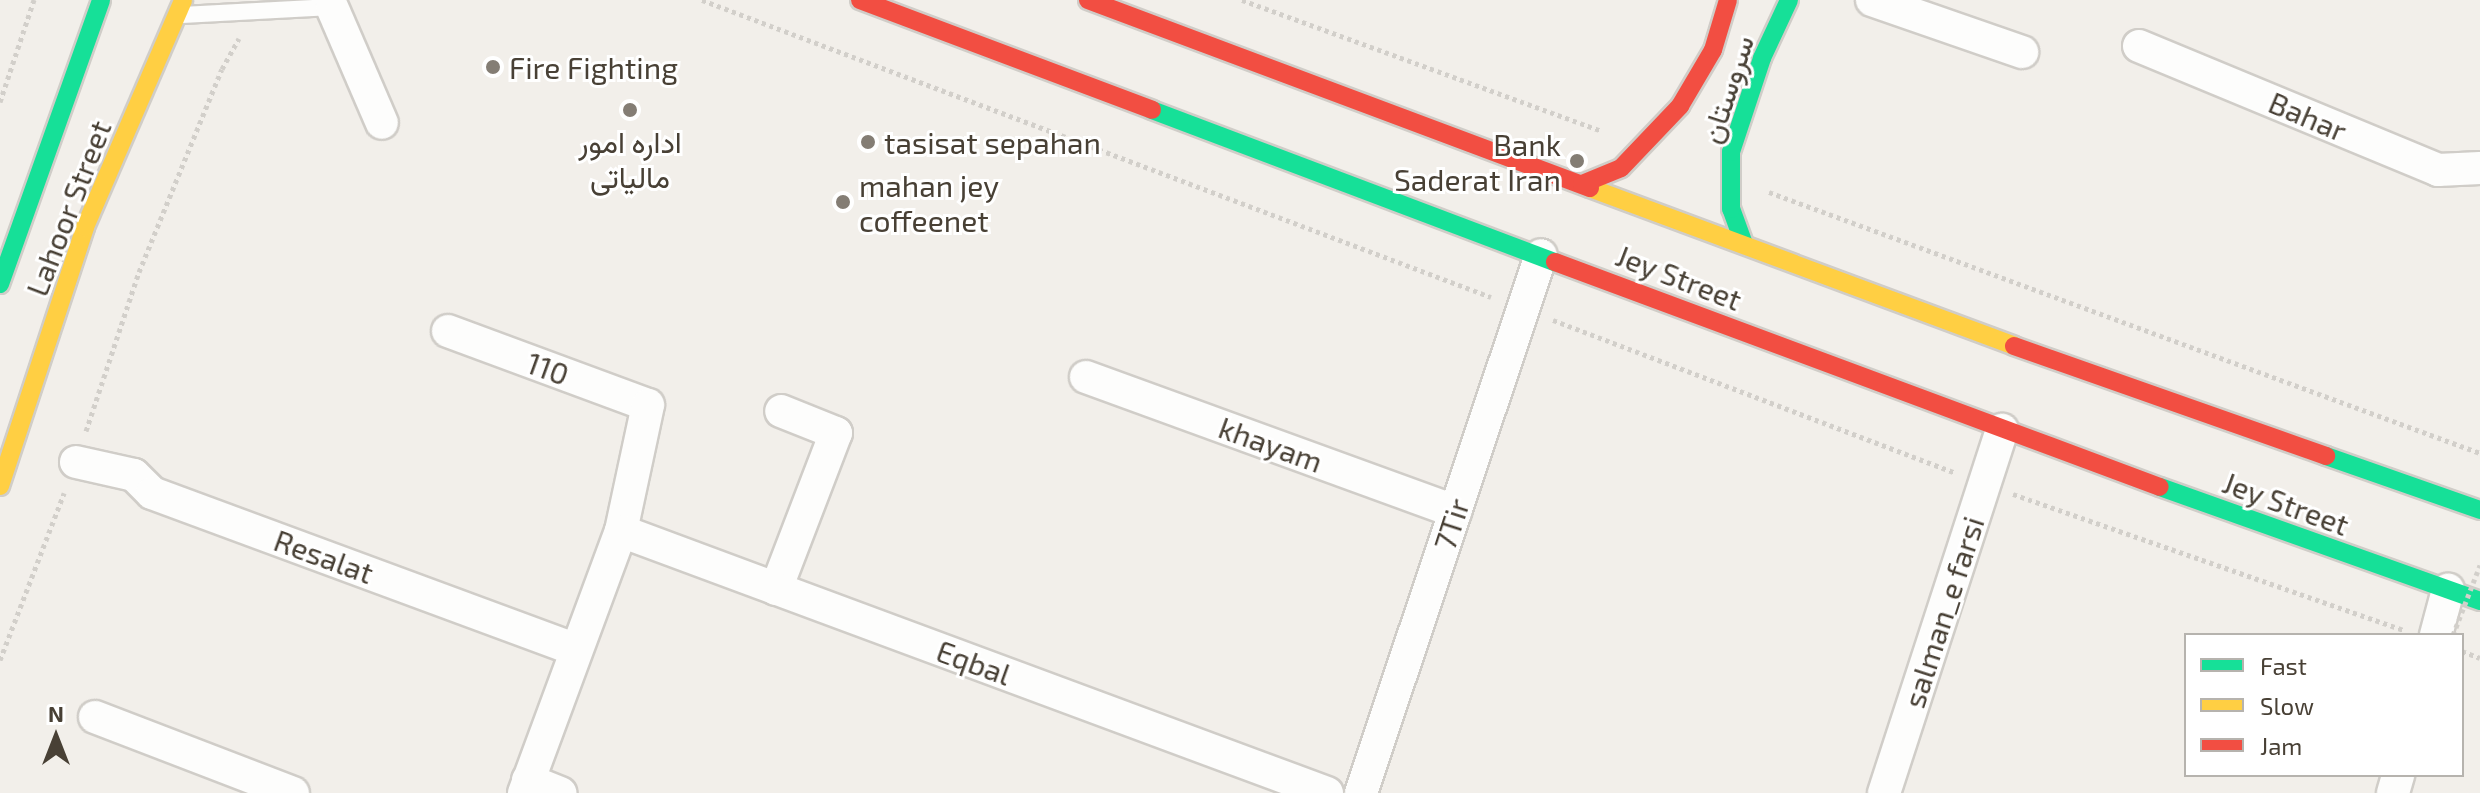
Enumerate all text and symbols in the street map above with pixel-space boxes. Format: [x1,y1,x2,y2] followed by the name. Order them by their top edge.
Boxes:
[1692,30,1760,148] street label: سروستان
[509,49,678,85] place label: Fire Fighting
[484,58,502,76] marker: Fire Fighting
[2264,84,2352,148] street label: Bahar
[621,101,639,119] marker: اداره امور مالیاتی
[18,115,118,301] street label: Lahoor Street
[578,123,682,194] place label: اداره امور مالیاتی
[884,124,1101,160] place label: tasisat sepahan
[1394,126,1561,196] place label: Bank Saderat Iran
[859,133,877,151] marker: tasisat sepahan
[1568,152,1586,170] marker: Bank Saderat Iran
[859,167,999,238] place label: mahan jey coffeenet
[834,193,852,211] marker: mahan jey coffeenet
[1611,237,1747,317] street label: Jey Street
[522,344,574,392] street label: 110
[1214,409,1328,479] street label: khayam
[2218,463,2354,543] street label: Jey Street
[1426,494,1476,554] street label: 7Tir
[1895,512,1991,712] street label: salman_e farsi
[269,521,379,591] street label: Resalat
[932,632,1016,692] street label: Eqbal
[2184,633,2464,777] legend
[2260,651,2307,680] text: Fast
[2260,691,2314,720] text: Slow
[16,697,96,777] north arrow
[48,700,64,726] text: N
[2260,731,2302,760] text: Jam

